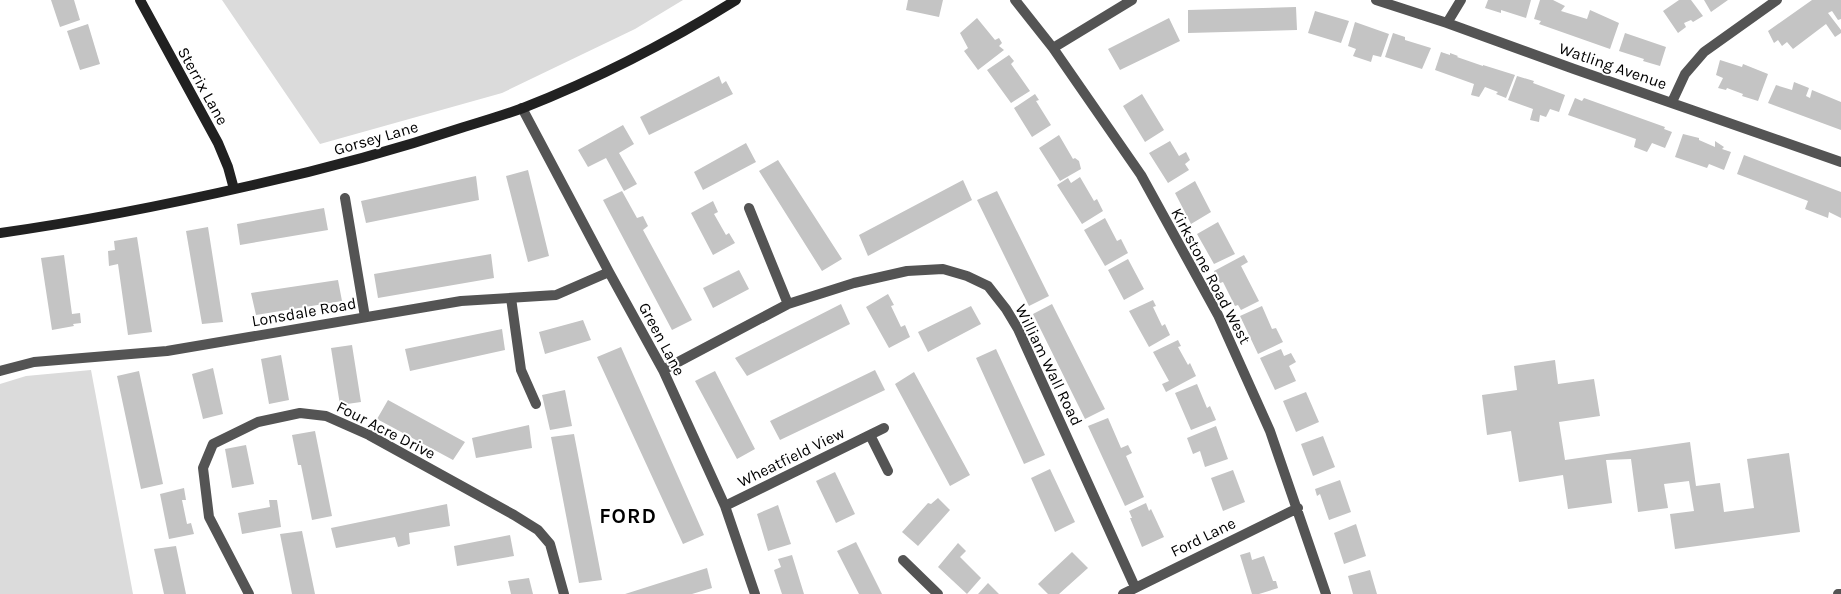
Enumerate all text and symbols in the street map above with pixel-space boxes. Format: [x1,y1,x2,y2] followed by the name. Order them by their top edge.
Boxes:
[1556,39,1670,93] street label: Watling Avenue
[174,44,232,128] street label: Sterrix Lane
[332,117,420,159] street label: Gorsey Lane
[1167,205,1255,347] street label: Kirkstone Road West
[250,293,358,331] street label: Lonsdale Road
[635,299,689,379] street label: Green Lane
[1011,301,1087,429] street label: William Wall Road
[333,397,439,463] street label: Four Acre Drive
[734,423,848,491] street label: Wheatfield View
[599,504,657,528] district label: FORD
[1167,513,1239,561] street label: Ford Lane

